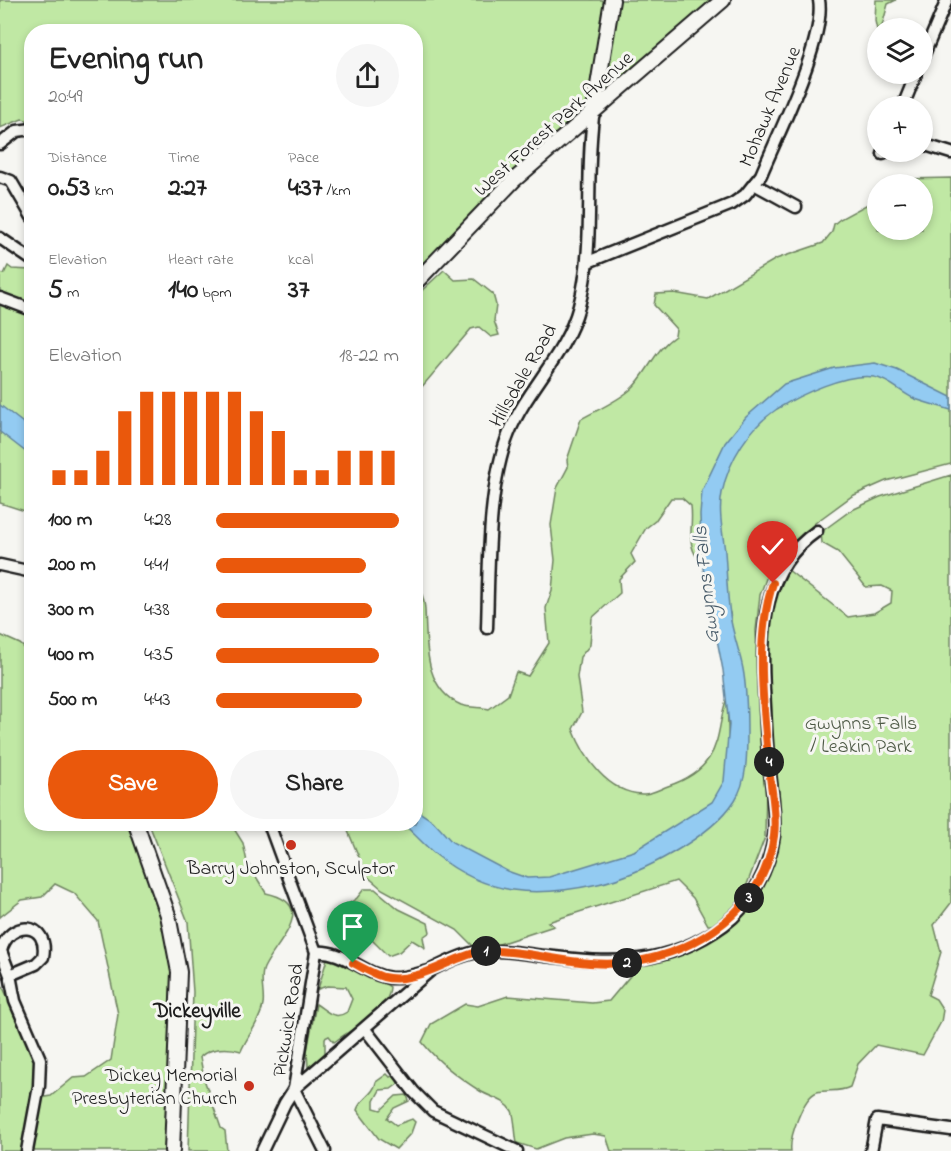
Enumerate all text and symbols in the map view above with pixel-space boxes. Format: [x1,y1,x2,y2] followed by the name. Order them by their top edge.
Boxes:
[867,18,933,240] map controls
[867,18,933,84] button: layers
[48,36,203,84] text: Evening run
[733,42,810,172] street label: Mohawk Avenue
[336,44,399,107] button: share
[468,45,641,205] street label: West Forest Park Avenue
[48,83,83,112] text: 20:49
[867,96,933,162] button: +
[48,146,107,170] text: Distance
[168,146,200,170] text: Time
[288,146,319,170] text: Pace
[48,170,90,208] text: 0.53
[168,170,207,208] text: 2:27
[288,170,322,208] text: 4:37
[867,174,933,240] button: −
[90,179,114,203] text: km
[322,179,351,203] text: /km
[48,248,107,272] text: Elevation
[168,248,234,272] text: Heart rate
[288,248,313,272] text: kcal
[48,272,63,310] text: 5
[168,272,198,310] text: 140
[288,272,309,310] text: 37
[63,281,79,305] text: m
[198,281,232,305] text: bpm
[483,319,565,433] street label: Hillsdale Road
[48,342,122,371] text: Elevation
[339,342,399,371] text: 18–22 m
[48,506,92,535] text: 100 m
[144,506,171,535] text: 4:28
[747,521,798,583] pin
[686,524,728,645] water label: Gwynns Falls
[756,530,789,563] icon: check
[48,551,96,580] text: 200 m
[144,551,169,580] text: 4:41
[48,596,94,625] text: 300 m
[144,596,170,625] text: 4:38
[48,641,94,670] text: 400 m
[144,641,174,670] text: 4:35
[48,686,97,715] text: 500 m
[144,686,170,715] text: 4:43
[805,710,917,762] park label: Gwynns Falls / Leakin Park
[754,747,784,777] pin: 4
[48,750,218,819] button: Save
[230,750,399,819] button: Share
[766,750,772,774] text: 4
[284,838,298,852] marker: Barry Johnston, Sculptor
[186,855,396,884] place label: Barry Johnston, Sculptor
[734,883,764,913] pin: 3
[746,886,752,910] text: 3
[327,901,378,963] pin
[336,910,369,943] icon: arrive
[471,936,501,966] pin: 1
[483,939,489,963] text: 1
[612,948,642,978] pin: 2
[623,951,631,975] text: 2
[266,962,313,1079] street label: Pickwick Road
[152,997,241,1029] district label: Dickeyville
[72,1062,237,1114] place label: Dickey Memorial Presbyterian Church
[242,1079,256,1093] marker: Dickey Memorial Presbyterian Church

